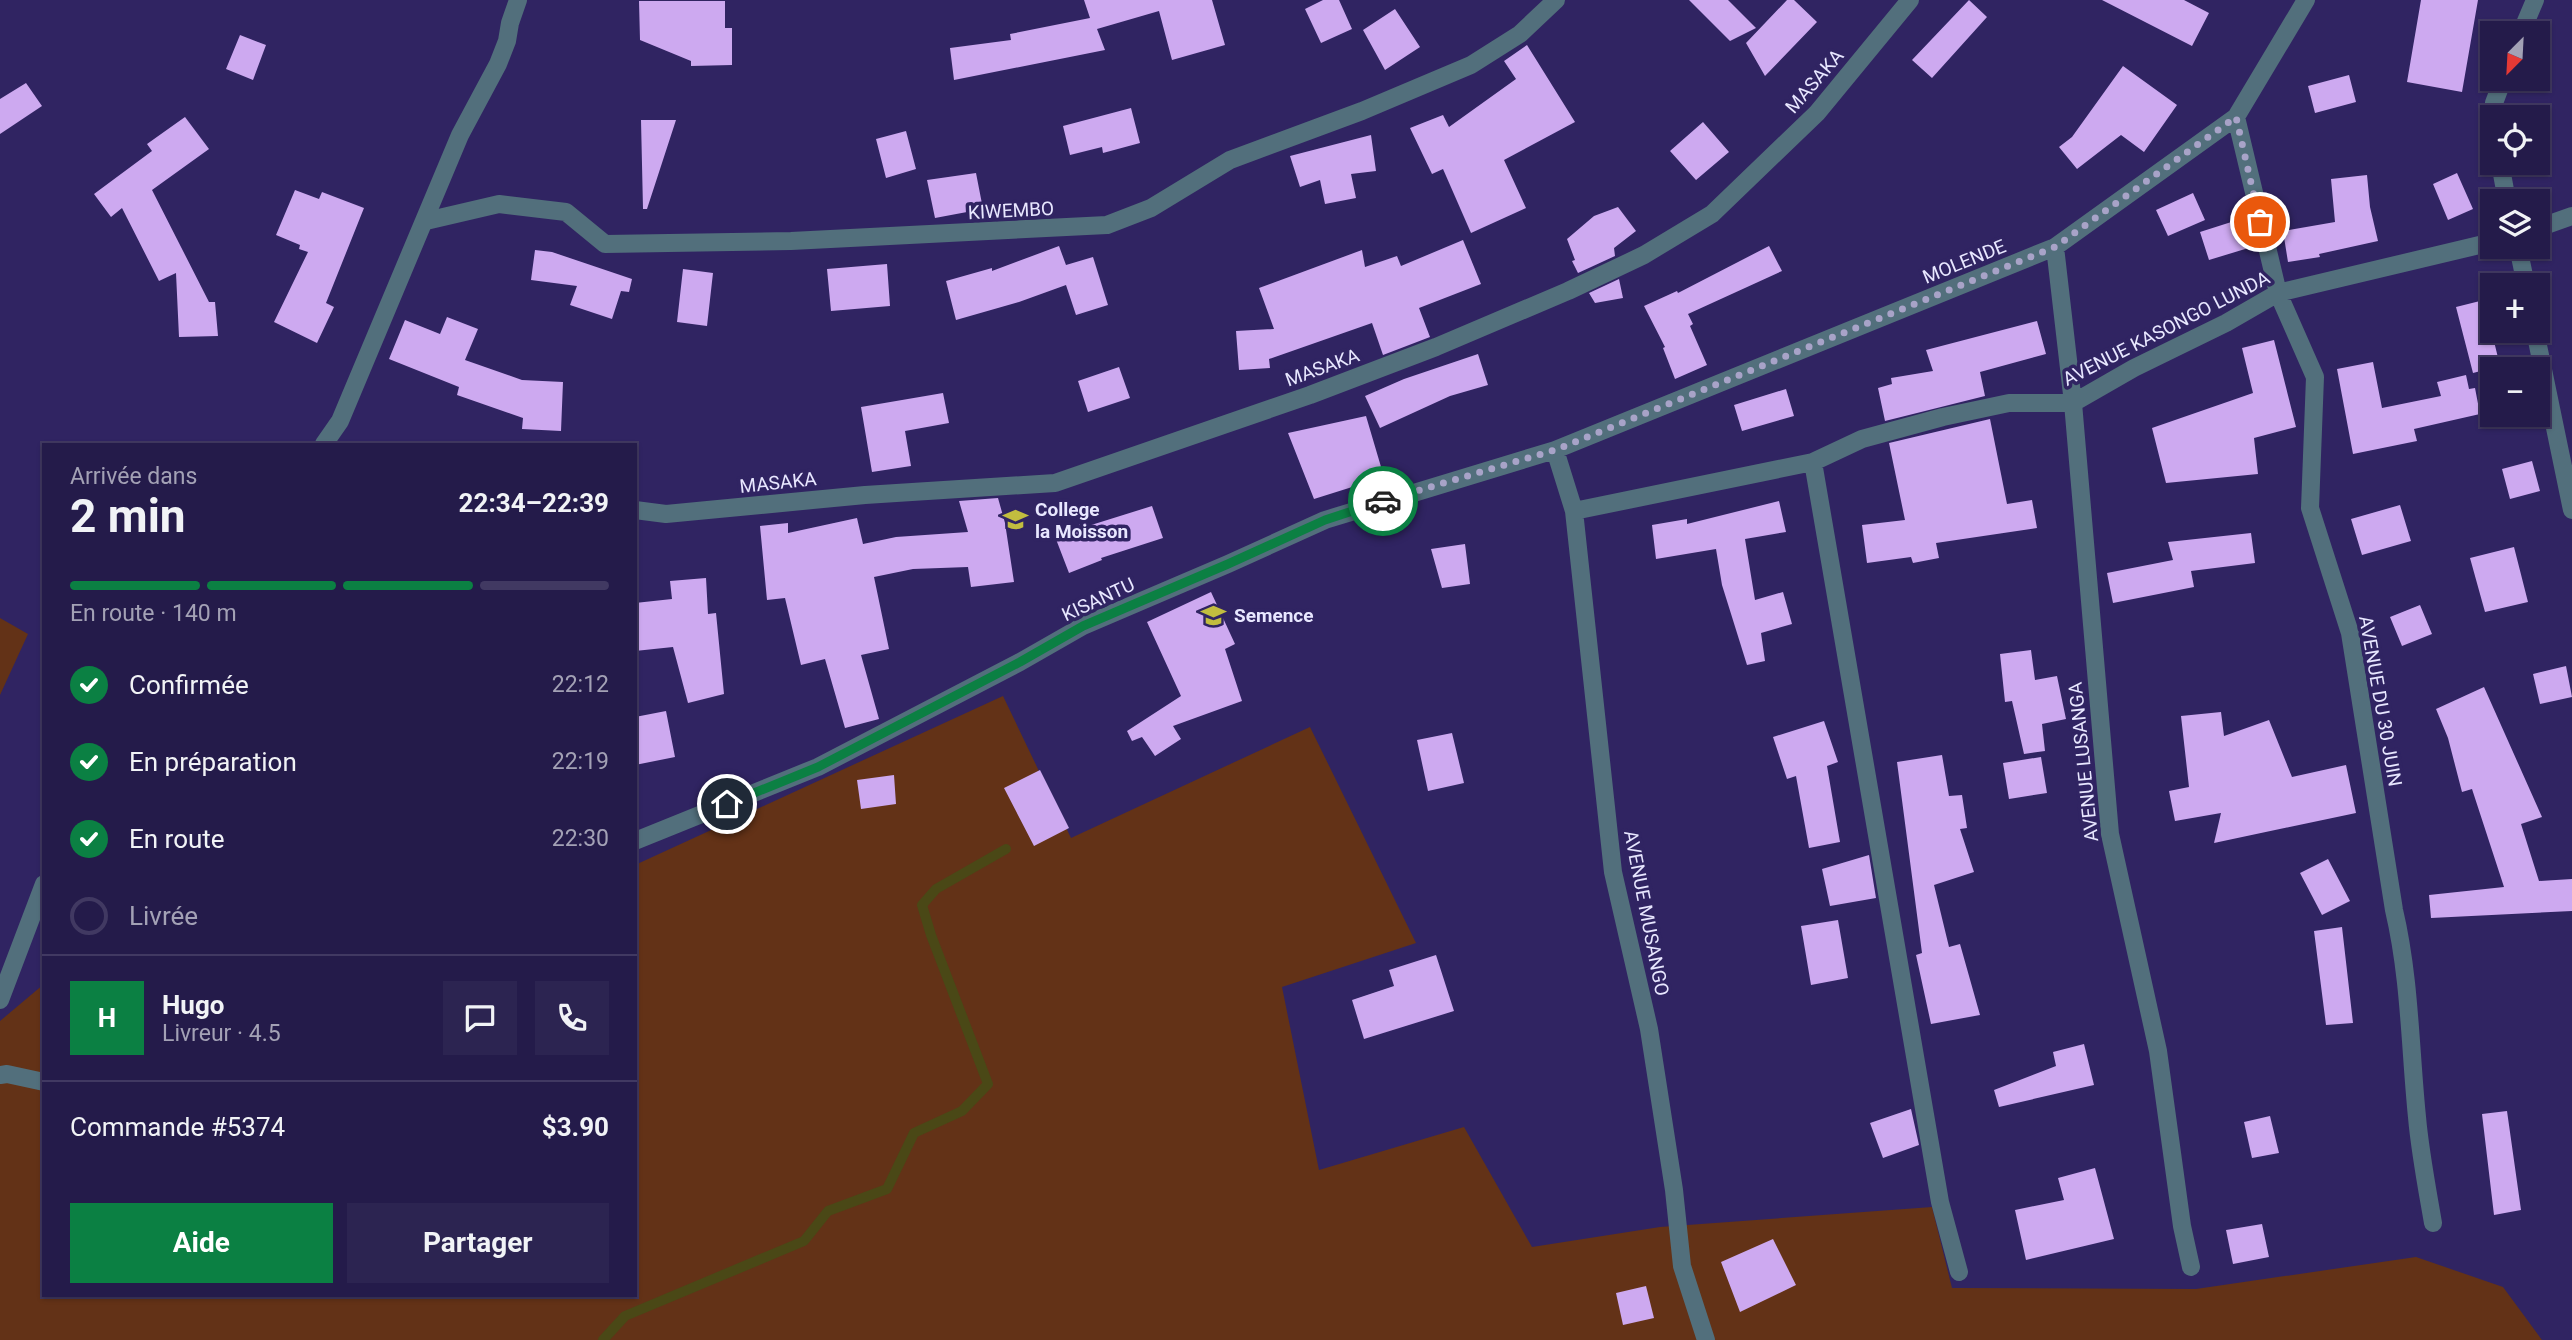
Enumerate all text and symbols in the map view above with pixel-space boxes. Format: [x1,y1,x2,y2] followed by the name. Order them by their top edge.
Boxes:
[2480,21,2550,91] north arrow
[2480,21,2550,427] map controls
[1780,44,1849,118] street label: MASAKA
[2480,105,2550,175] button: locate
[2480,189,2550,259] button: layers
[2230,192,2290,252] pin
[967,197,1055,224] street label: KIWEMBO
[2241,203,2279,241] icon: bag
[1919,234,2009,289] street label: MOLENDE
[2059,266,2274,391] street label: AVENUE KASONGO LUNDA
[2480,273,2550,343] button: +
[1282,343,1363,391] street label: MASAKA
[2480,357,2550,427] button: −
[70,463,197,490] text: Arrivée dans
[1348,466,1418,536] courier
[738,467,818,498] street label: MASAKA
[1364,482,1402,520] icon: car
[459,488,609,518] text: 22:34–22:39
[70,489,186,543] text: 2 min
[1035,498,1128,543] place label: College la Moisson
[1001,506,1029,534] school or university icon: College la Moisson
[1058,573,1138,626] street label: KISANTU
[70,600,237,627] text: En route · 140 m
[1200,601,1228,629] school or university icon: Semence
[1234,604,1314,627] place label: Semence
[2354,614,2407,788] street label: AVENUE DU 30 JUIN
[70,666,108,704] icon: check
[129,670,249,700] text: Confirmée
[552,671,609,698] text: 22:12
[2064,680,2103,843] street label: AVENUE LUSANGA
[70,743,108,781] icon: check
[129,747,297,777] text: En préparation
[552,748,609,775] text: 22:19
[697,774,757,834] pin
[708,785,746,823] icon: home
[70,820,108,858] icon: check
[129,824,225,854] text: En route
[552,825,609,852] text: 22:30
[1619,828,1674,998] street label: AVENUE MUSANGO
[129,901,198,931] text: Livrée
[443,981,517,1055] button: chat
[535,981,609,1055] button: phone
[162,990,224,1020] text: Hugo
[98,1003,116,1033] text: H
[162,1020,281,1047] text: Livreur · 4.5
[70,1112,285,1142] text: Commande #5374
[542,1112,609,1142] text: $3.90
[70,1203,333,1283] button: Aide
[347,1203,609,1283] button: Partager

